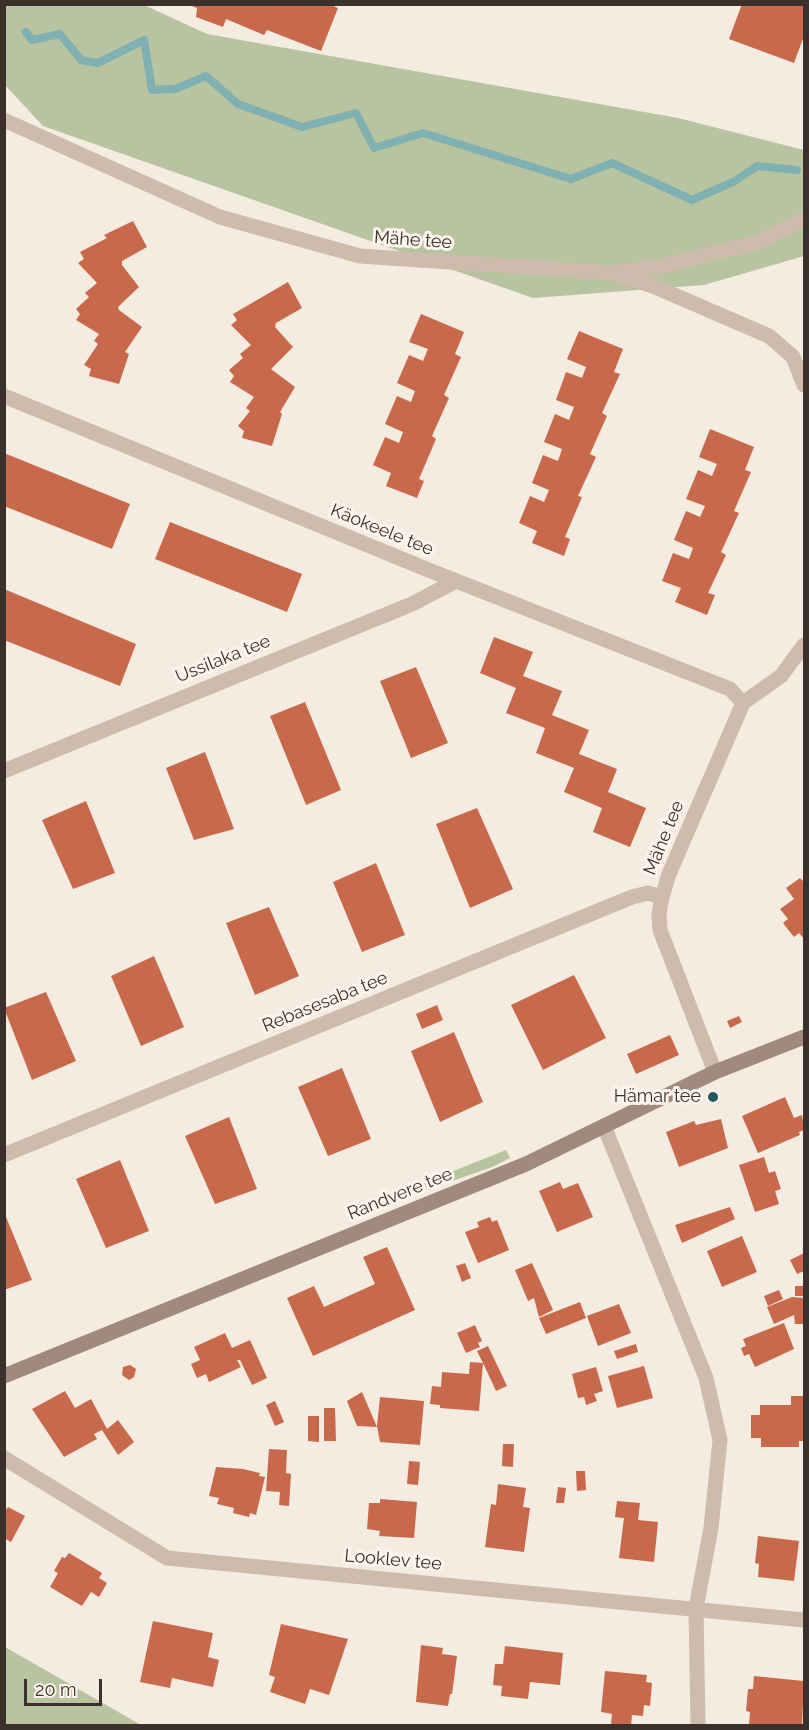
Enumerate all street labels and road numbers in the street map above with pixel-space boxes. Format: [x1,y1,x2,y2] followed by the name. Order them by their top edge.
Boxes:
[373,227,453,253] street label: Mähe tee
[327,500,437,560] street label: Käokeele tee
[172,630,274,688] street label: Ussilaka tee
[639,798,689,878] street label: Mähe tee
[259,967,391,1037] street label: Rebasesaba tee
[344,1163,456,1225] street label: Randvere tee
[343,1545,443,1575] street label: Looklev tee

